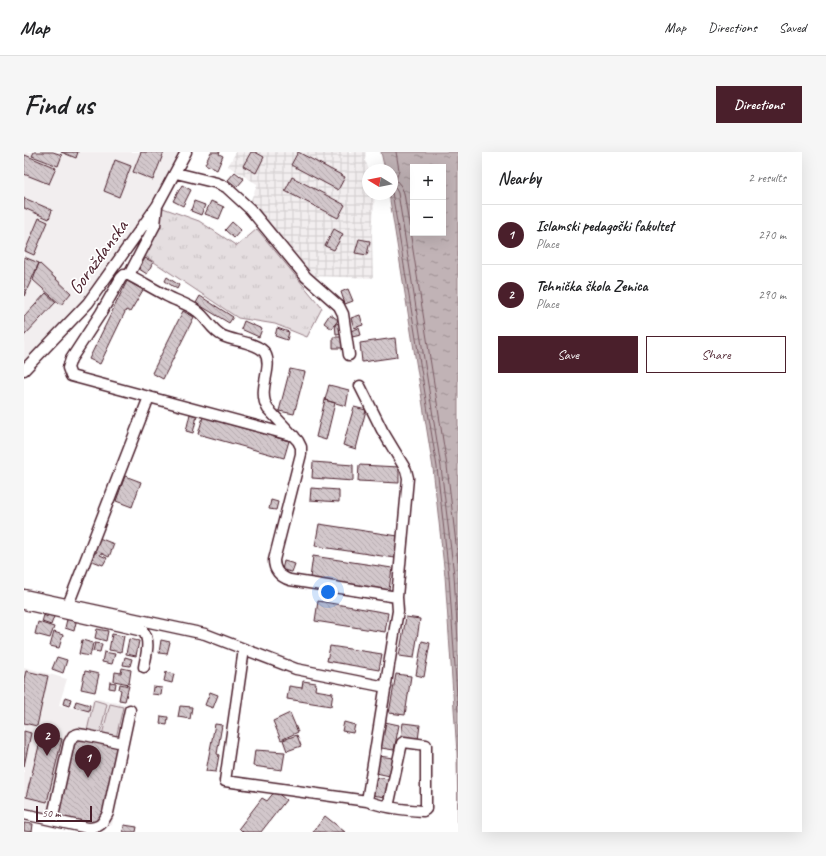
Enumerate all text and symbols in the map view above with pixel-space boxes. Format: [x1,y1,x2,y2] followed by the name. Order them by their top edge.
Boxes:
[20,16,50,40] text: Map
[665,19,686,36] text: Map
[708,19,757,36] text: Directions
[779,19,806,36] text: Saved
[716,86,802,123] button: Directions
[24,87,94,122] text: Find us
[362,164,398,200] north arrow
[410,164,446,236] map controls
[410,164,446,200] button: +
[498,168,541,189] text: Nearby
[748,170,786,186] text: 2 results
[410,200,446,236] button: −
[63,213,135,299] street label: Goraždanska
[536,217,674,236] text: Islamski pedagoški fakultet
[508,227,514,243] text: 1
[758,227,786,243] text: 270 m
[536,236,559,252] text: Place
[536,277,648,296] text: Tehnička škola Zenica
[508,287,514,303] text: 2
[758,287,786,303] text: 290 m
[536,296,559,312] text: Place
[498,336,638,373] button: Save
[646,336,786,373] button: Share
[318,582,338,602] your location
[34,723,60,756] pin: 2
[75,745,101,778] pin: 1
[36,804,92,823] scale bar
[42,806,61,820] text: 50 m

